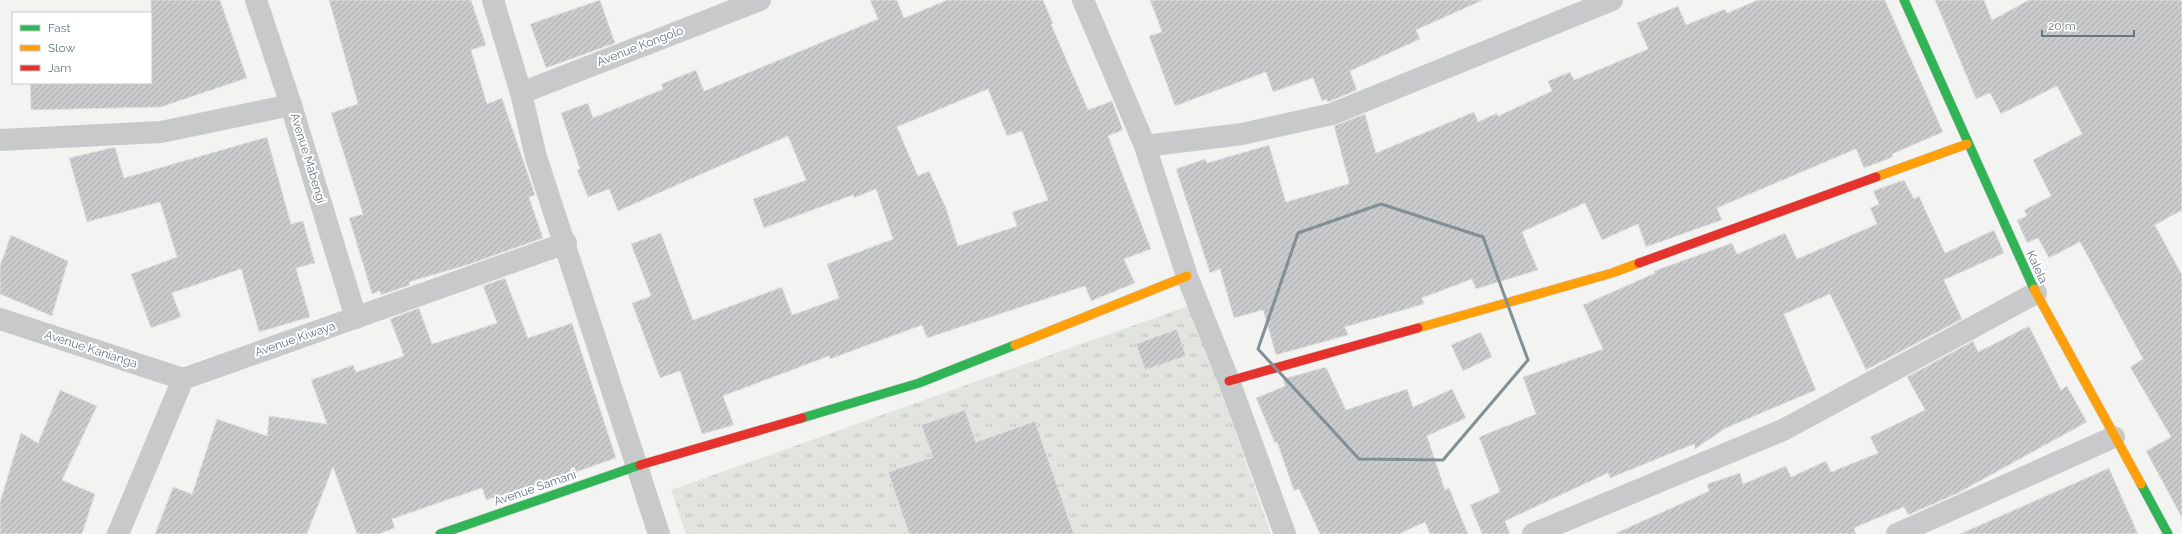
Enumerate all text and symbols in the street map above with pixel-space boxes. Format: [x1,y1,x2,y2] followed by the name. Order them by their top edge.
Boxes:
[12,12,152,84] legend
[2042,12,2134,38] scale bar
[2048,19,2076,33] text: 20 m
[48,21,71,35] text: Fast
[595,23,685,69] street label: Avenue Kongolo
[48,41,75,55] text: Slow
[48,61,71,75] text: Jam
[288,111,328,205] street label: Avenue Mabengi
[2023,248,2051,286] street label: Kalela
[253,319,337,359] street label: Avenue Kiwaya
[43,327,139,371] street label: Avenue Kanianga
[492,467,578,509] street label: Avenue Samani

